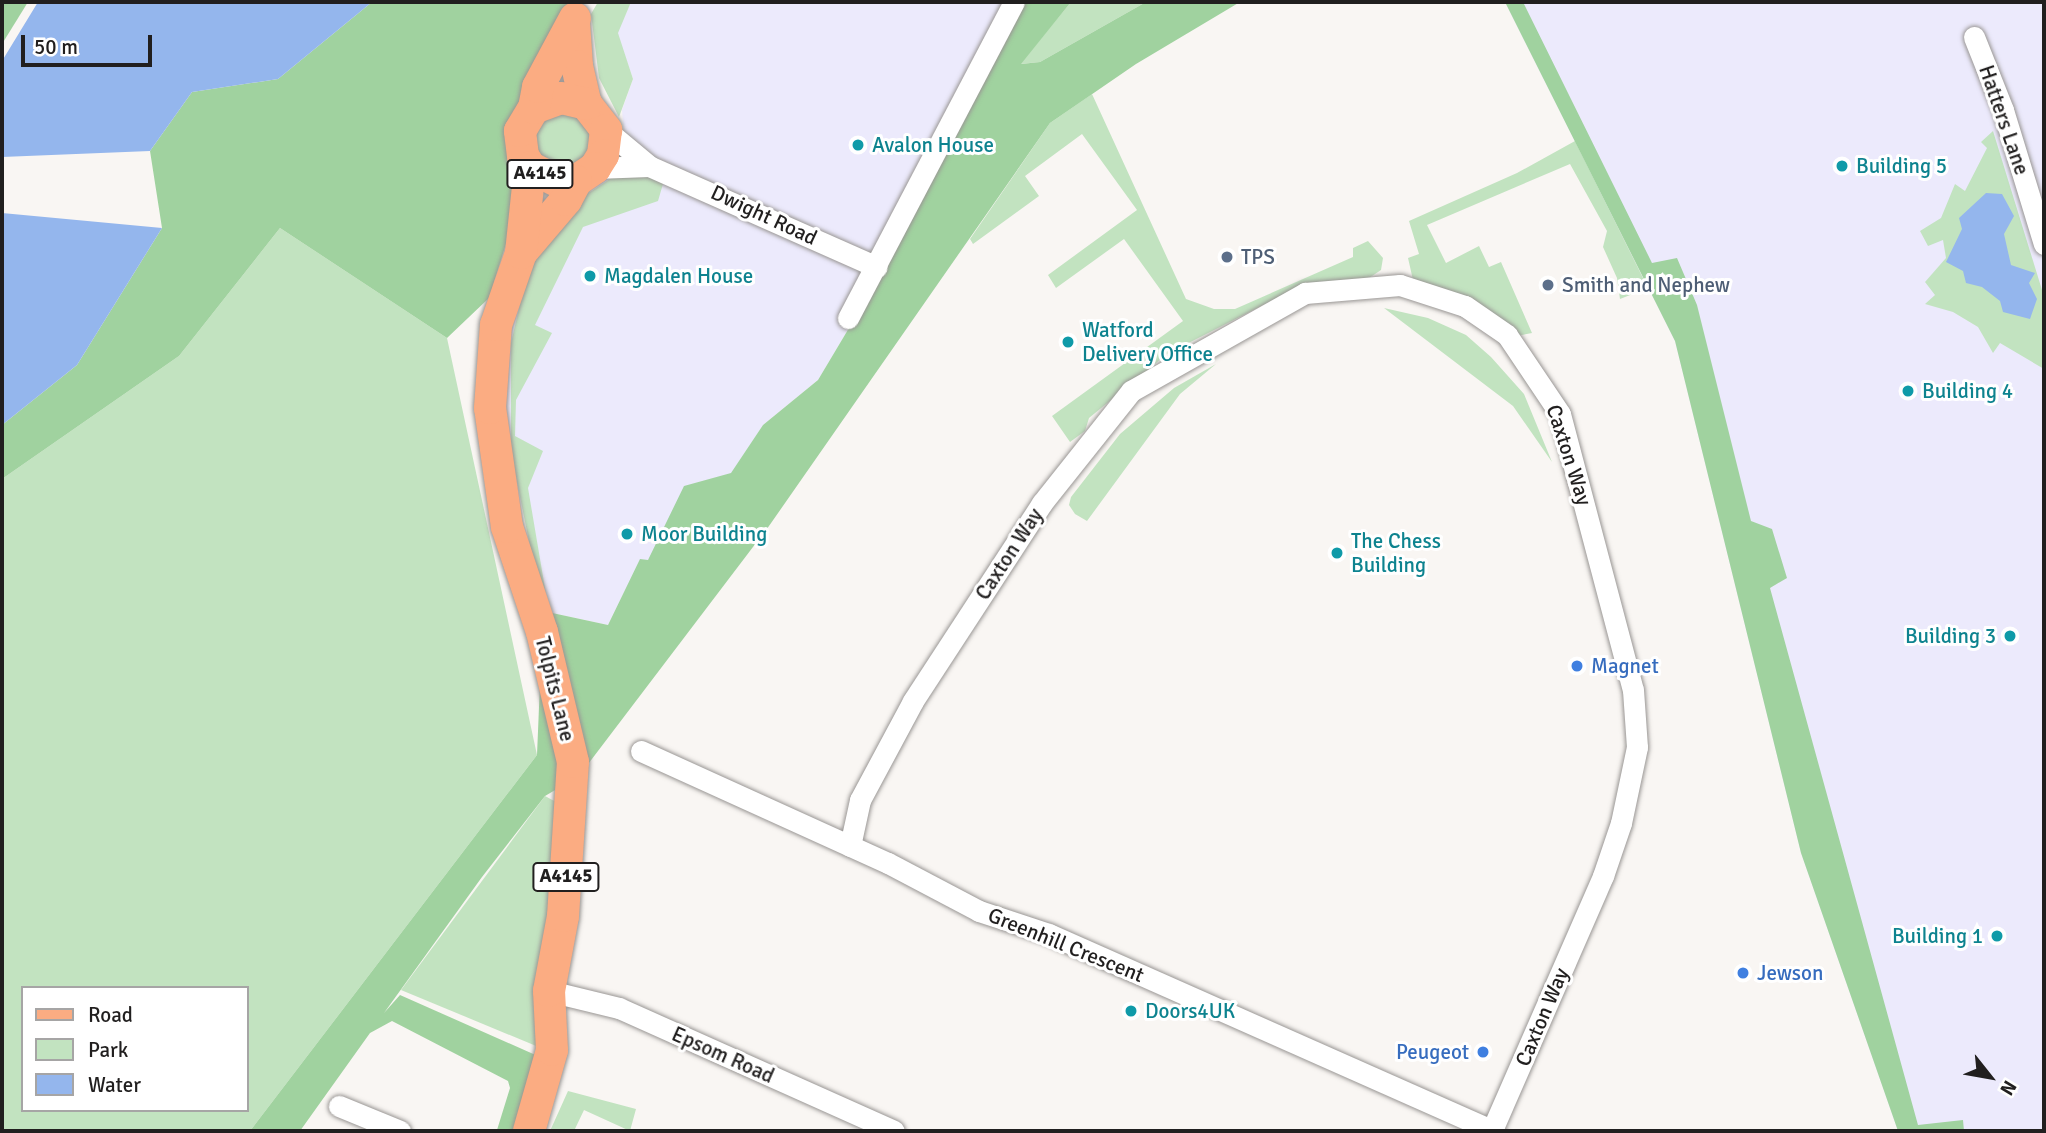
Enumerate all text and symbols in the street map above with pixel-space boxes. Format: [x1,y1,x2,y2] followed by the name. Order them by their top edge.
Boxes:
[24,21,156,65] scale bar
[34,34,78,60] text: 50 m
[1973,62,2035,178] street label: Hatters Lane
[872,132,994,158] place label: Avalon House
[850,137,866,153] marker: Avalon House
[1856,153,1947,179] place label: Building 5
[505,158,575,190] road number: A4145
[1834,158,1850,174] marker: Building 5
[707,179,821,251] street label: Dwight Road
[1241,244,1275,270] place label: TPS
[1219,249,1235,265] marker: TPS
[604,263,753,289] place label: Magdalen House
[582,268,598,284] marker: Magdalen House
[1562,272,1730,298] place label: Smith and Nephew
[1540,277,1556,293] marker: Smith and Nephew
[1082,317,1213,367] place label: Watford Delivery Office
[1060,334,1076,350] marker: Watford Delivery Office
[1922,378,2013,404] place label: Building 4
[1900,383,1916,399] marker: Building 4
[1541,401,1597,509] street label: Caxton Way
[970,503,1048,605] street label: Caxton Way
[641,521,767,547] place label: Moor Building
[619,526,635,542] marker: Moor Building
[1351,528,1441,578] place label: The Chess Building
[1329,545,1345,561] marker: The Chess Building
[1905,623,1996,649] place label: Building 3
[2002,628,2018,644] marker: Building 3
[530,634,580,744] street label: Tolpits Lane
[1591,653,1659,679] place label: Magnet
[1569,658,1585,674] marker: Magnet
[531,862,601,892] road number: A4145
[984,902,1148,988] street label: Greenhill Crescent
[1892,923,1983,949] place label: Building 1
[1989,928,2005,944] marker: Building 1
[1757,960,1823,986] place label: Jewson
[1510,964,1574,1070] street label: Caxton Way
[1735,965,1751,981] marker: Jewson
[21,986,248,1112] legend
[1145,998,1235,1024] place label: Doors4UK
[88,1002,133,1028] text: Road
[1123,1003,1139,1019] marker: Doors4UK
[668,1021,778,1089] street label: Epsom Road
[88,1037,128,1063] text: Park
[1396,1039,1469,1065] place label: Peugeot
[1955,1042,2025,1112] north arrow
[1475,1044,1491,1060] marker: Peugeot
[88,1072,141,1098] text: Water
[1994,1076,2022,1100] text: N

